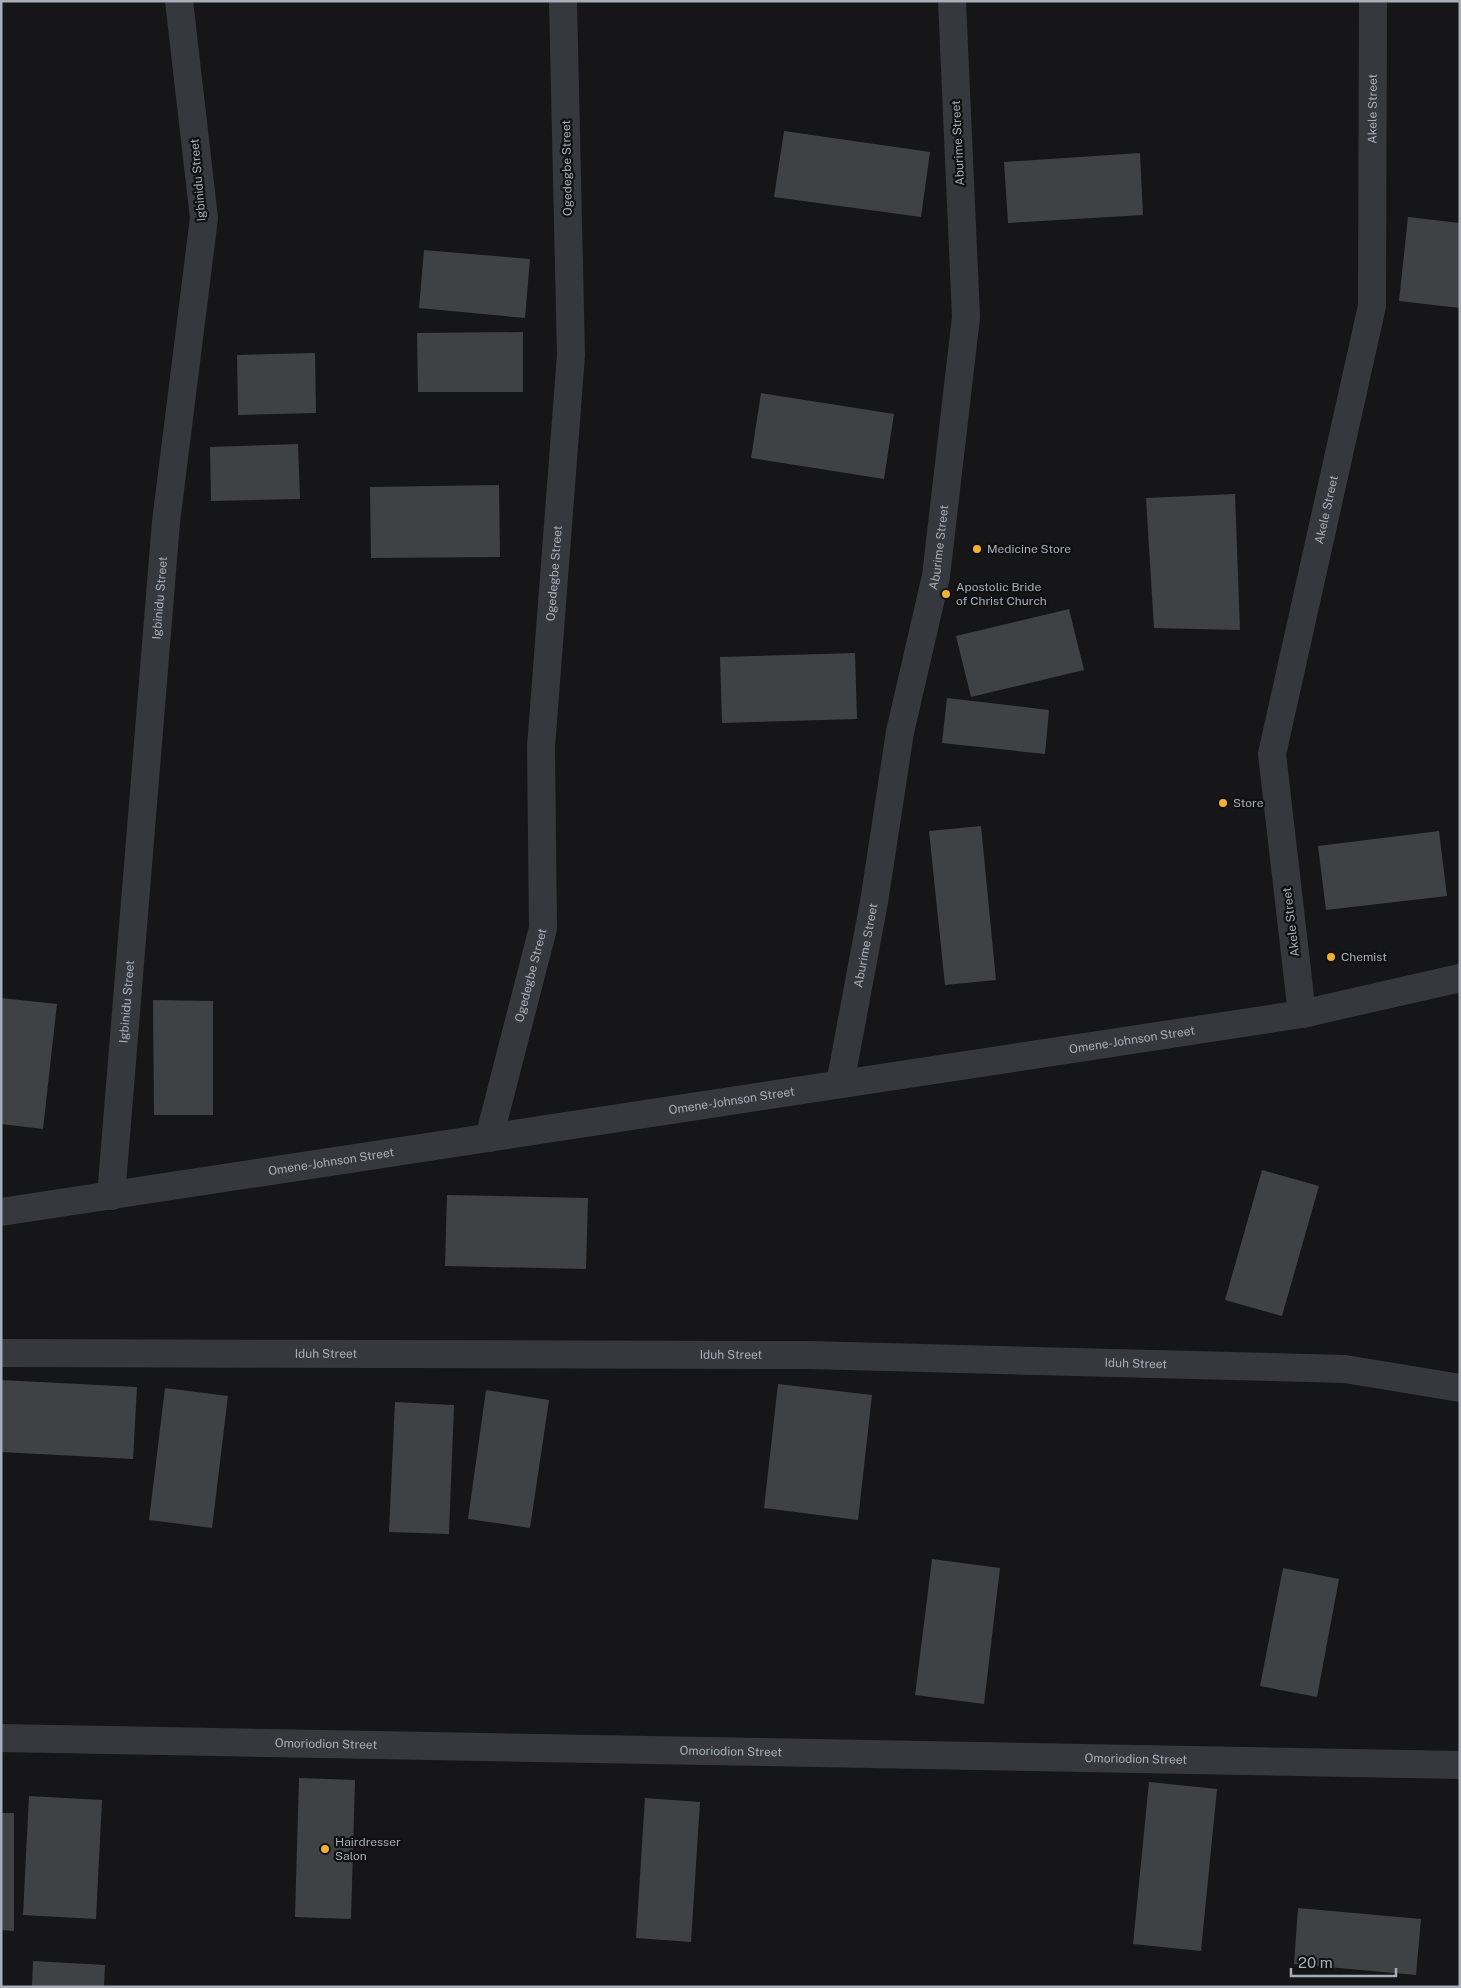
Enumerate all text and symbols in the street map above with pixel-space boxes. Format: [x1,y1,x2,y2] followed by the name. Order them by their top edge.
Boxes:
[1366,73,1380,144] street label: Akele Street
[949,100,967,186] street label: Aburime Street
[559,120,575,216] street label: Ogedegbe Street
[187,138,209,222] street label: Igbinidu Street
[1312,474,1341,545] street label: Akele Street
[926,504,951,591] street label: Aburime Street
[544,525,565,622] street label: Ogedegbe Street
[987,542,1071,556] place label: Medicine Store
[971,543,983,555] marker: Medicine Store
[149,556,170,640] street label: Igbinidu Street
[956,580,1047,608] place label: Apostolic Bride of Christ Church
[940,588,952,600] marker: Apostolic Bride of Christ Church
[1233,796,1264,810] place label: Store
[1217,797,1229,809] marker: Store
[1280,886,1302,957] street label: Akele Street
[851,902,881,989] street label: Aburime Street
[512,927,550,1024] street label: Ogedegbe Street
[1341,950,1387,964] place label: Chemist
[1325,951,1337,963] marker: Chemist
[117,959,137,1044] street label: Igbinidu Street
[1068,1023,1196,1056] street label: Omene-Johnson Street
[668,1084,796,1117] street label: Omene-Johnson Street
[267,1145,395,1178] street label: Omene-Johnson Street
[295,1347,358,1361] street label: Iduh Street
[700,1348,763,1362] street label: Iduh Street
[1104,1356,1168,1371] street label: Iduh Street
[275,1736,378,1752] street label: Omoriodion Street
[680,1744,783,1759] street label: Omoriodion Street
[1084,1751,1187,1767] street label: Omoriodion Street
[335,1835,401,1863] place label: Hairdresser Salon
[319,1843,331,1855] marker: Hairdresser Salon
[1291,1946,1396,1978] scale bar
[1298,1954,1333,1971] text: 20 m

